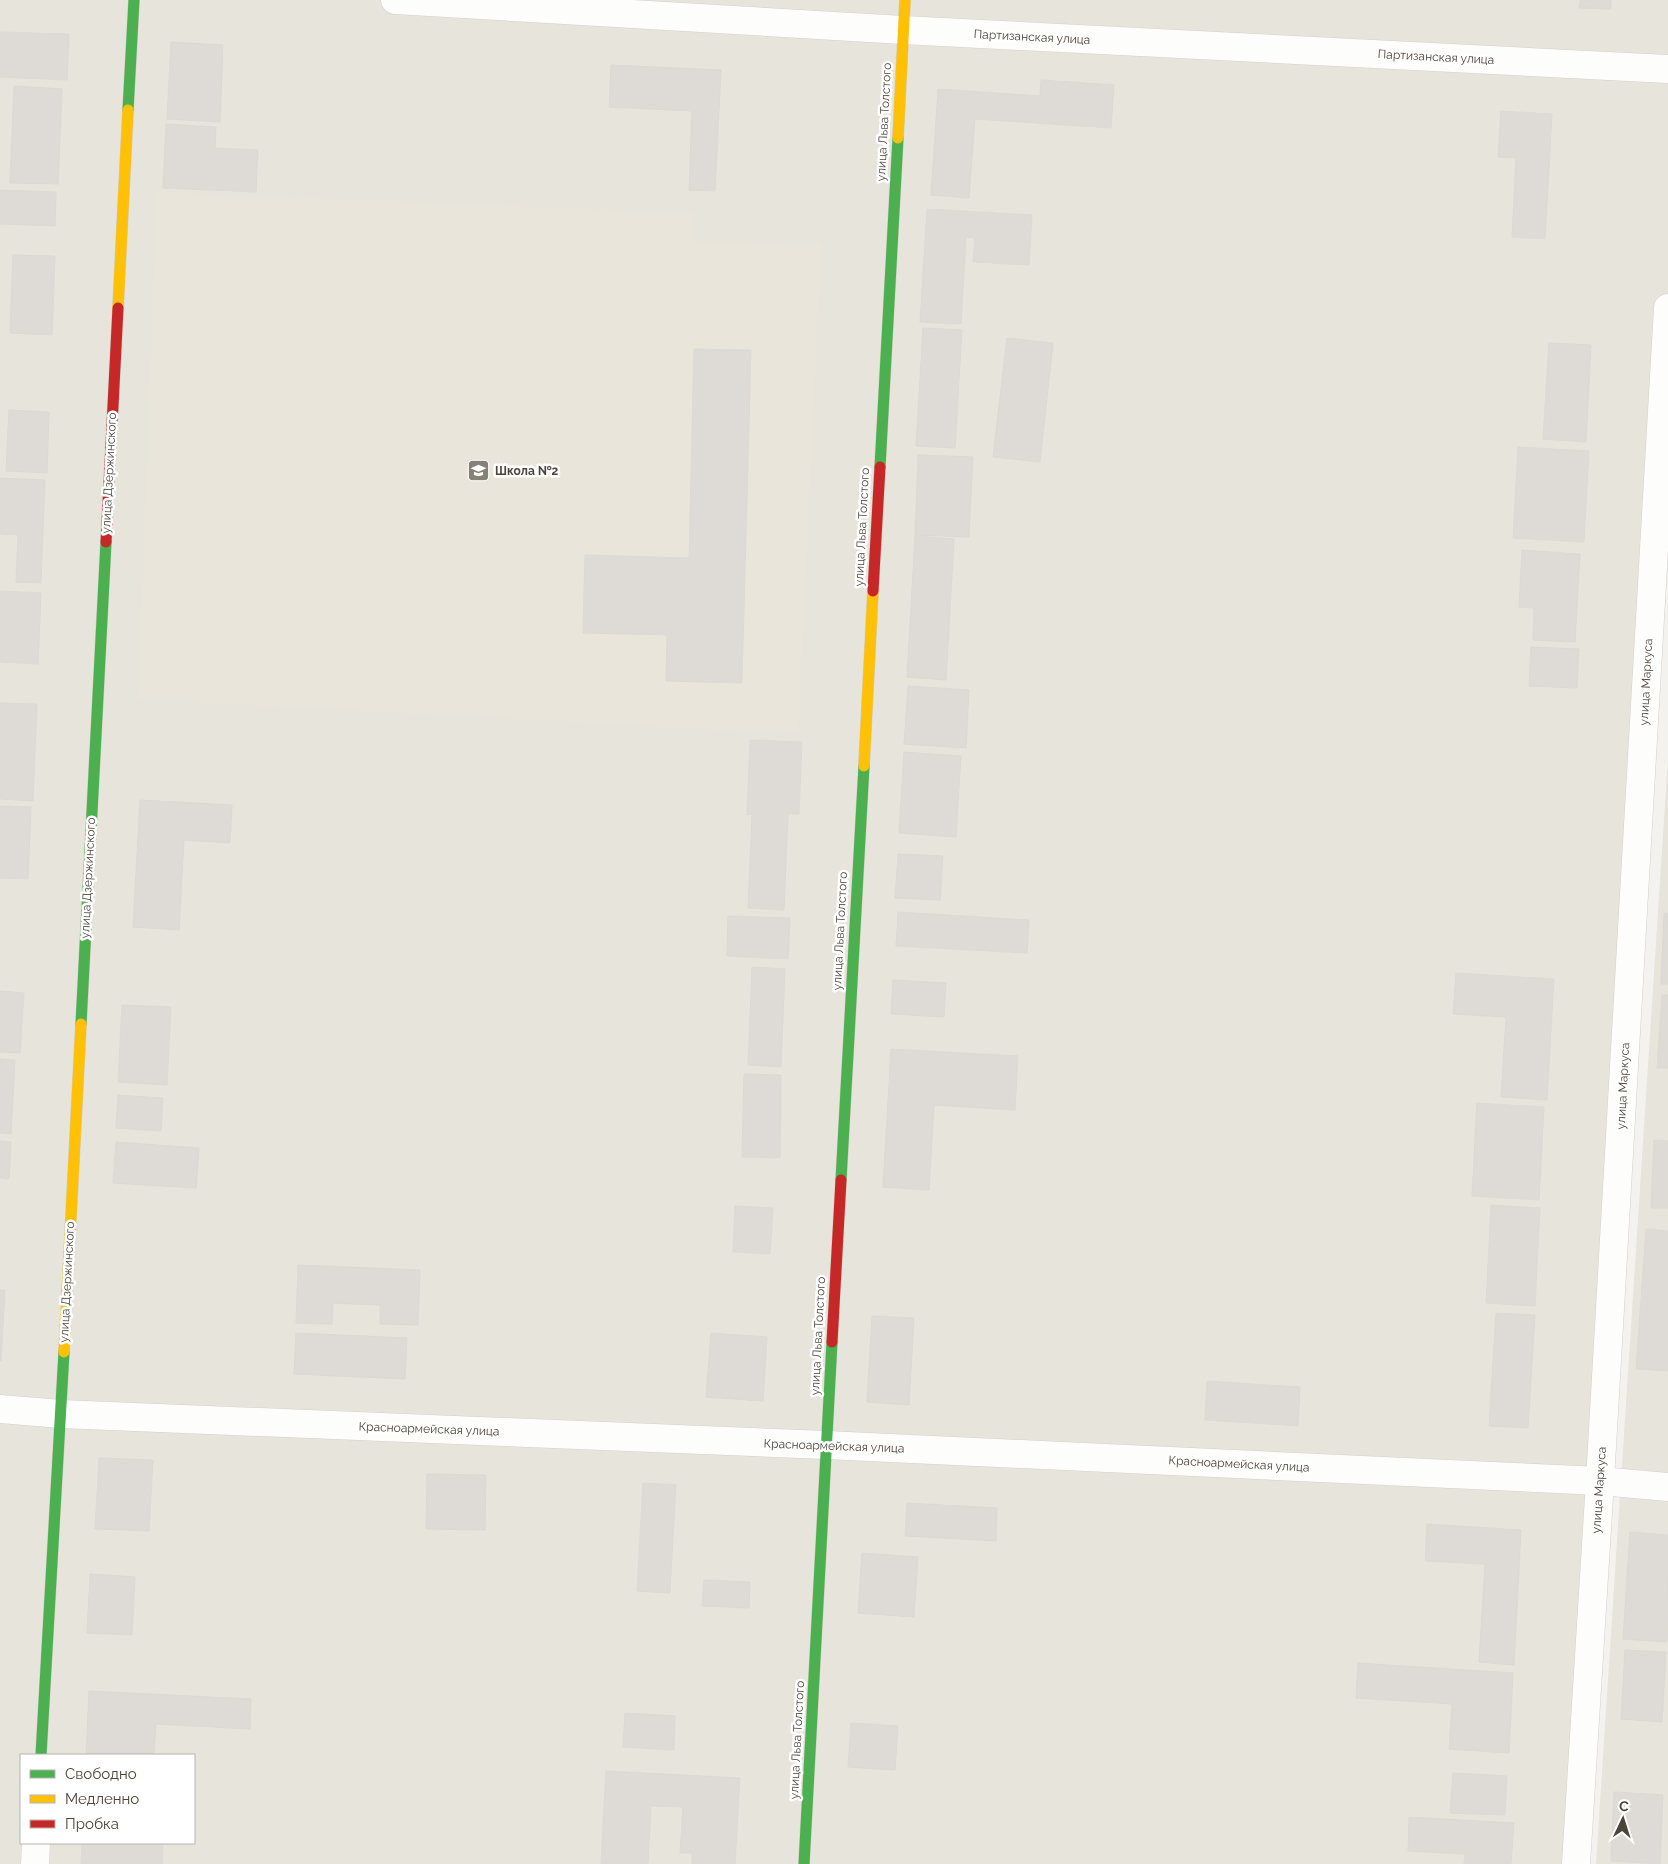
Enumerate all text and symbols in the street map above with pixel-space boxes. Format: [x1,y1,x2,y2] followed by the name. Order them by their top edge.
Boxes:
[973,27,1091,47] street label: Партизанская улица
[1377,47,1495,67] street label: Партизанская улица
[874,62,894,182] street label: улица Льва Толстого
[99,412,119,534] street label: улица Дзержинского
[467,459,491,483] school or university icon: Школа №2
[495,464,559,478] place label: Школа №2
[852,467,872,587] street label: улица Льва Толстого
[1637,638,1655,726] street label: улица Маркуса
[78,817,98,939] street label: улица Дзержинского
[830,871,850,991] street label: улица Льва Толстого
[1614,1042,1632,1130] street label: улица Маркуса
[57,1221,77,1343] street label: улица Дзержинского
[808,1276,828,1396] street label: улица Льва Толстого
[358,1420,500,1438] street label: Красноармейская улица
[763,1437,905,1455] street label: Красноармейская улица
[1589,1446,1609,1534] street label: улица Маркуса
[1168,1453,1310,1475] street label: Красноармейская улица
[787,1680,807,1800] street label: улица Льва Толстого
[20,1754,195,1844] legend
[65,1765,137,1783] text: Свободно
[65,1790,139,1808] text: Медленно
[1598,1794,1648,1844] north arrow
[1619,1798,1630,1814] text: С
[65,1815,119,1833] text: Пробка

